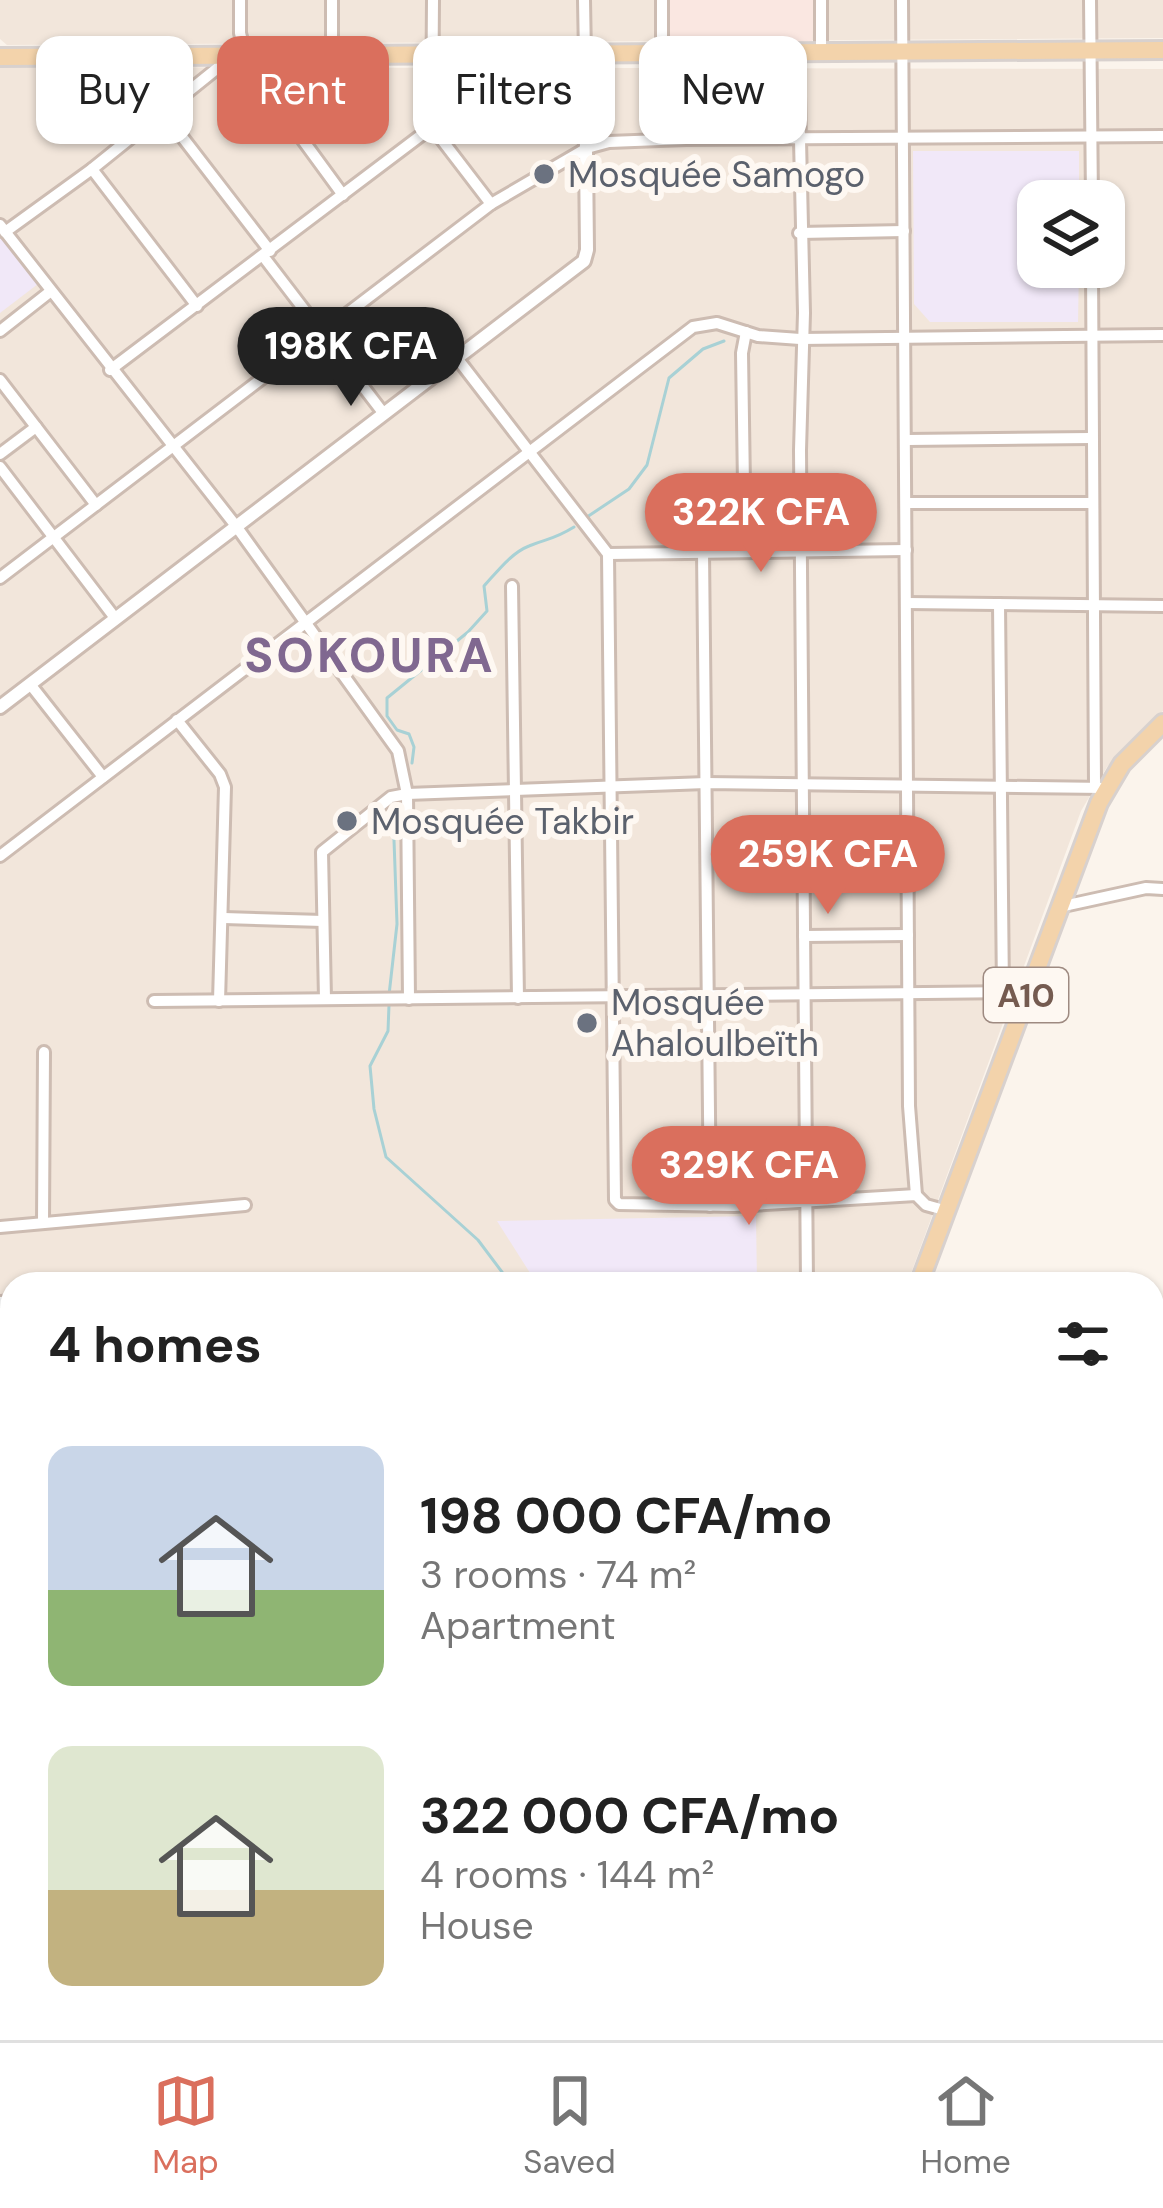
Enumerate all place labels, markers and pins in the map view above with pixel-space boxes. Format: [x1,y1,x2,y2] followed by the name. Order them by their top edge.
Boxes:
[568,151,865,198] place label: Mosquée Samogo
[531,161,557,187] marker: Mosquée Samogo
[227,307,475,409] pin: 198K CFA
[637,473,885,575] pin: 322K CFA
[371,798,634,845] place label: Mosquée Takbir
[334,808,360,834] marker: Mosquée Takbir
[704,815,952,917] pin: 259K CFA
[611,979,819,1067] place label: Mosquée Ahaloulbeïth
[574,1010,600,1036] marker: Mosquée Ahaloulbeïth
[625,1126,873,1228] pin: 329K CFA

